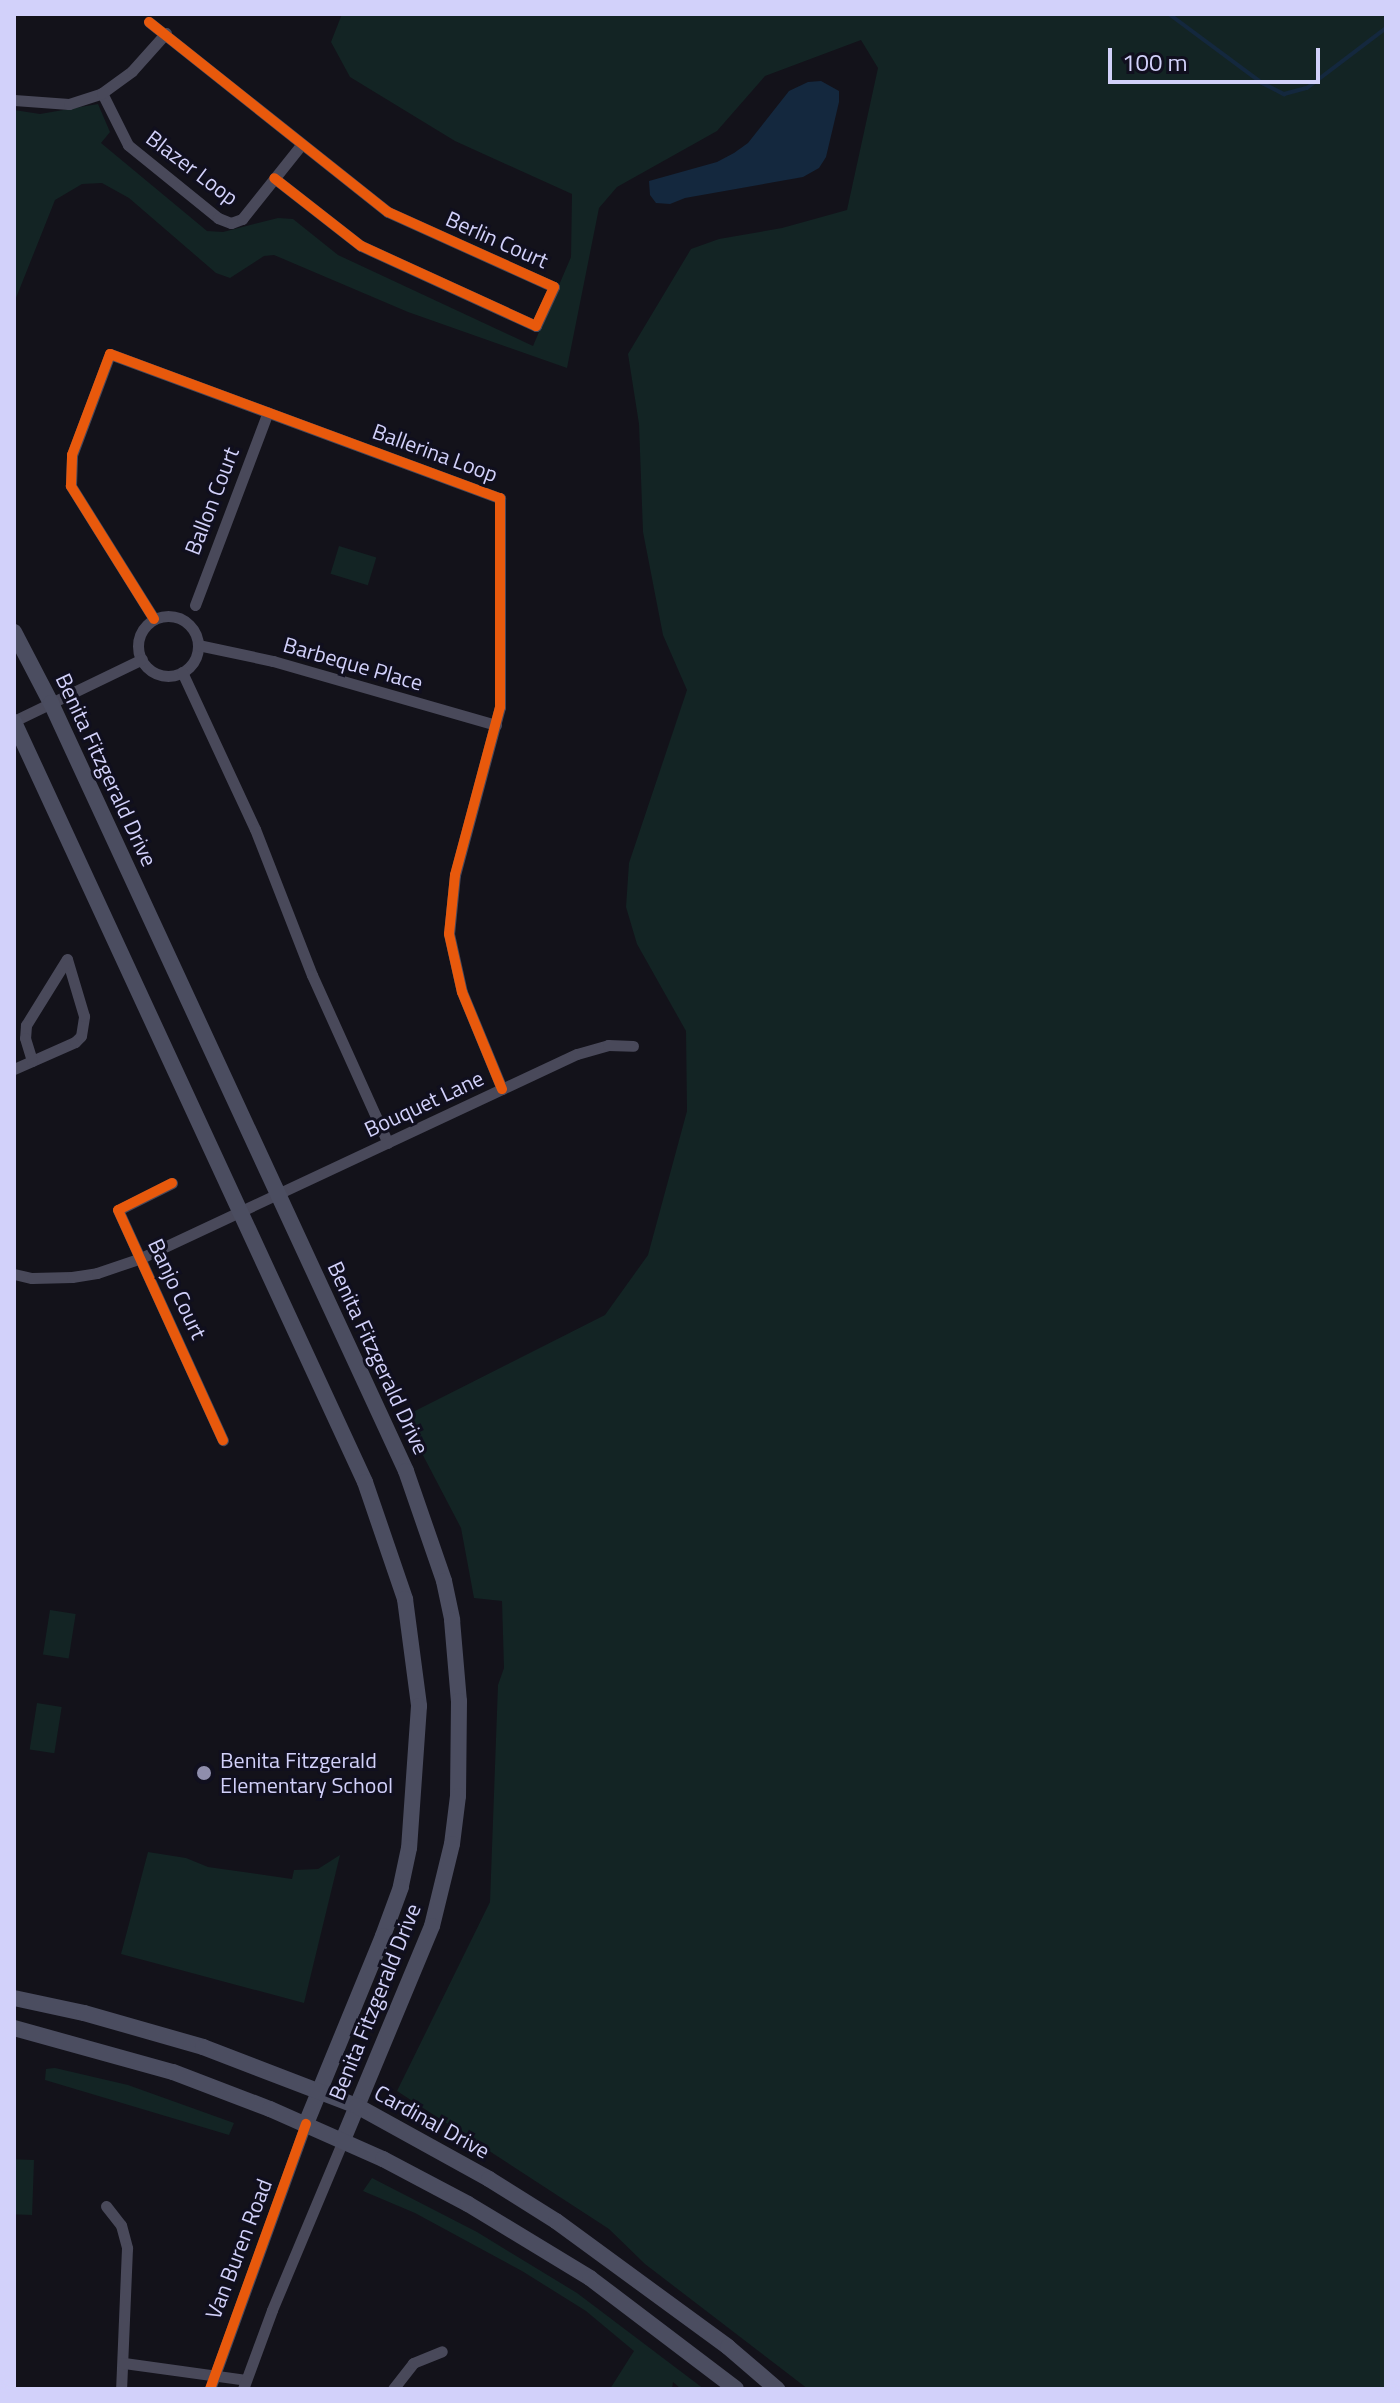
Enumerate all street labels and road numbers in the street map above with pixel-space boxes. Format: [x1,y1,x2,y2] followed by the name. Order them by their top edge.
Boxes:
[141,125,243,211] street label: Blazer Loop
[442,206,552,274] street label: Berlin Court
[369,418,501,488] street label: Ballerina Loop
[179,443,245,559] street label: Ballon Court
[280,631,426,697] street label: Barbeque Place
[50,669,162,871] street label: Benita Fitzgerald Drive
[360,1065,488,1143] street label: Bouquet Lane
[142,1234,212,1344] street label: Banjo Court
[322,1257,434,1459] street label: Benita Fitzgerald Drive
[323,1900,427,2104] street label: Benita Fitzgerald Drive
[370,2080,494,2164] street label: Cardinal Drive
[200,2175,278,2323] street label: Van Buren Road

